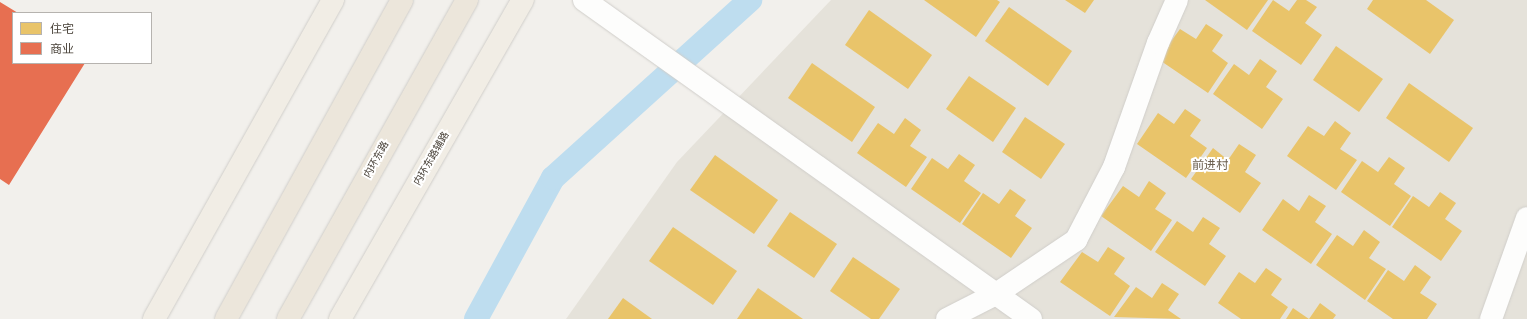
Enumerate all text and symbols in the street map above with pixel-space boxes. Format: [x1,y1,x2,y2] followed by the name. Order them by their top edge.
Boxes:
[12,12,152,64] legend
[50,21,74,37] text: 住宅
[50,41,74,57] text: 商业
[412,130,452,188] street label: 内环东路辅路
[362,140,392,180] street label: 内环东路
[1192,159,1228,173] district label: 前进村

